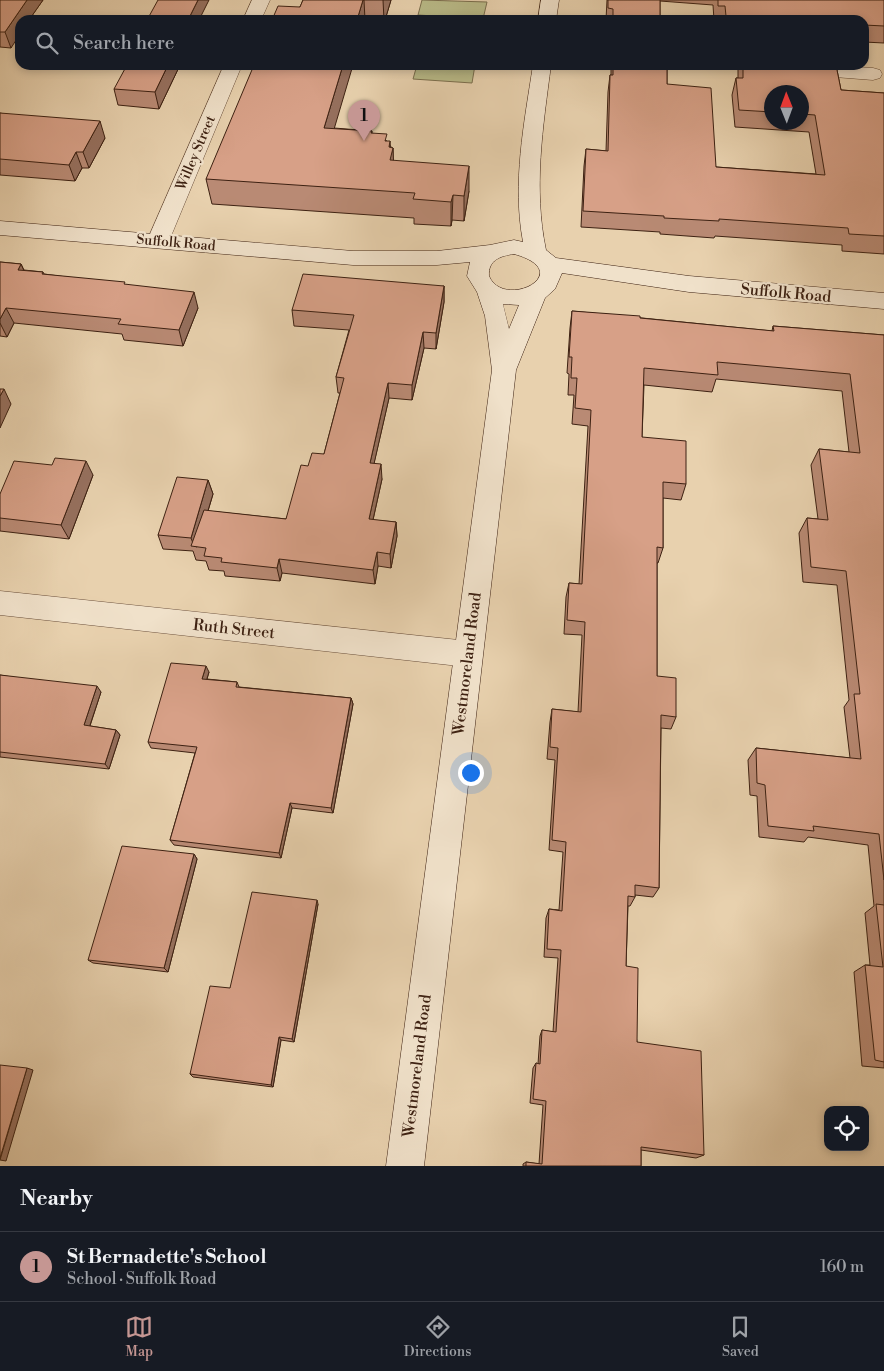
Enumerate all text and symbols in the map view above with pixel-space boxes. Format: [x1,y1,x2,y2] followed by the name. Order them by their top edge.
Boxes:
[15,15,869,70] search box
[33,29,61,57] icon: search
[73,31,174,55] text: Search here
[764,85,809,130] north arrow
[348,100,380,141] pin: 1
[172,113,220,194] street label: Willey Street
[136,231,216,255] street label: Suffolk Road
[740,279,832,307] street label: Suffolk Road
[448,591,486,738] street label: Westmoreland Road
[192,615,276,643] street label: Ruth Street
[458,760,484,786] your location
[398,993,436,1140] street label: Westmoreland Road
[824,1106,869,1151] map controls
[824,1106,869,1151] button: locate
[20,1186,93,1212] text: Nearby
[67,1245,266,1269] text: St Bernadette's School
[32,1257,40,1277] text: 1
[820,1257,864,1277] text: 160 m
[67,1269,216,1289] text: School · Suffolk Road
[125,1313,153,1361] tab: Map
[404,1313,471,1361] tab: Directions
[722,1313,759,1361] tab: Saved

